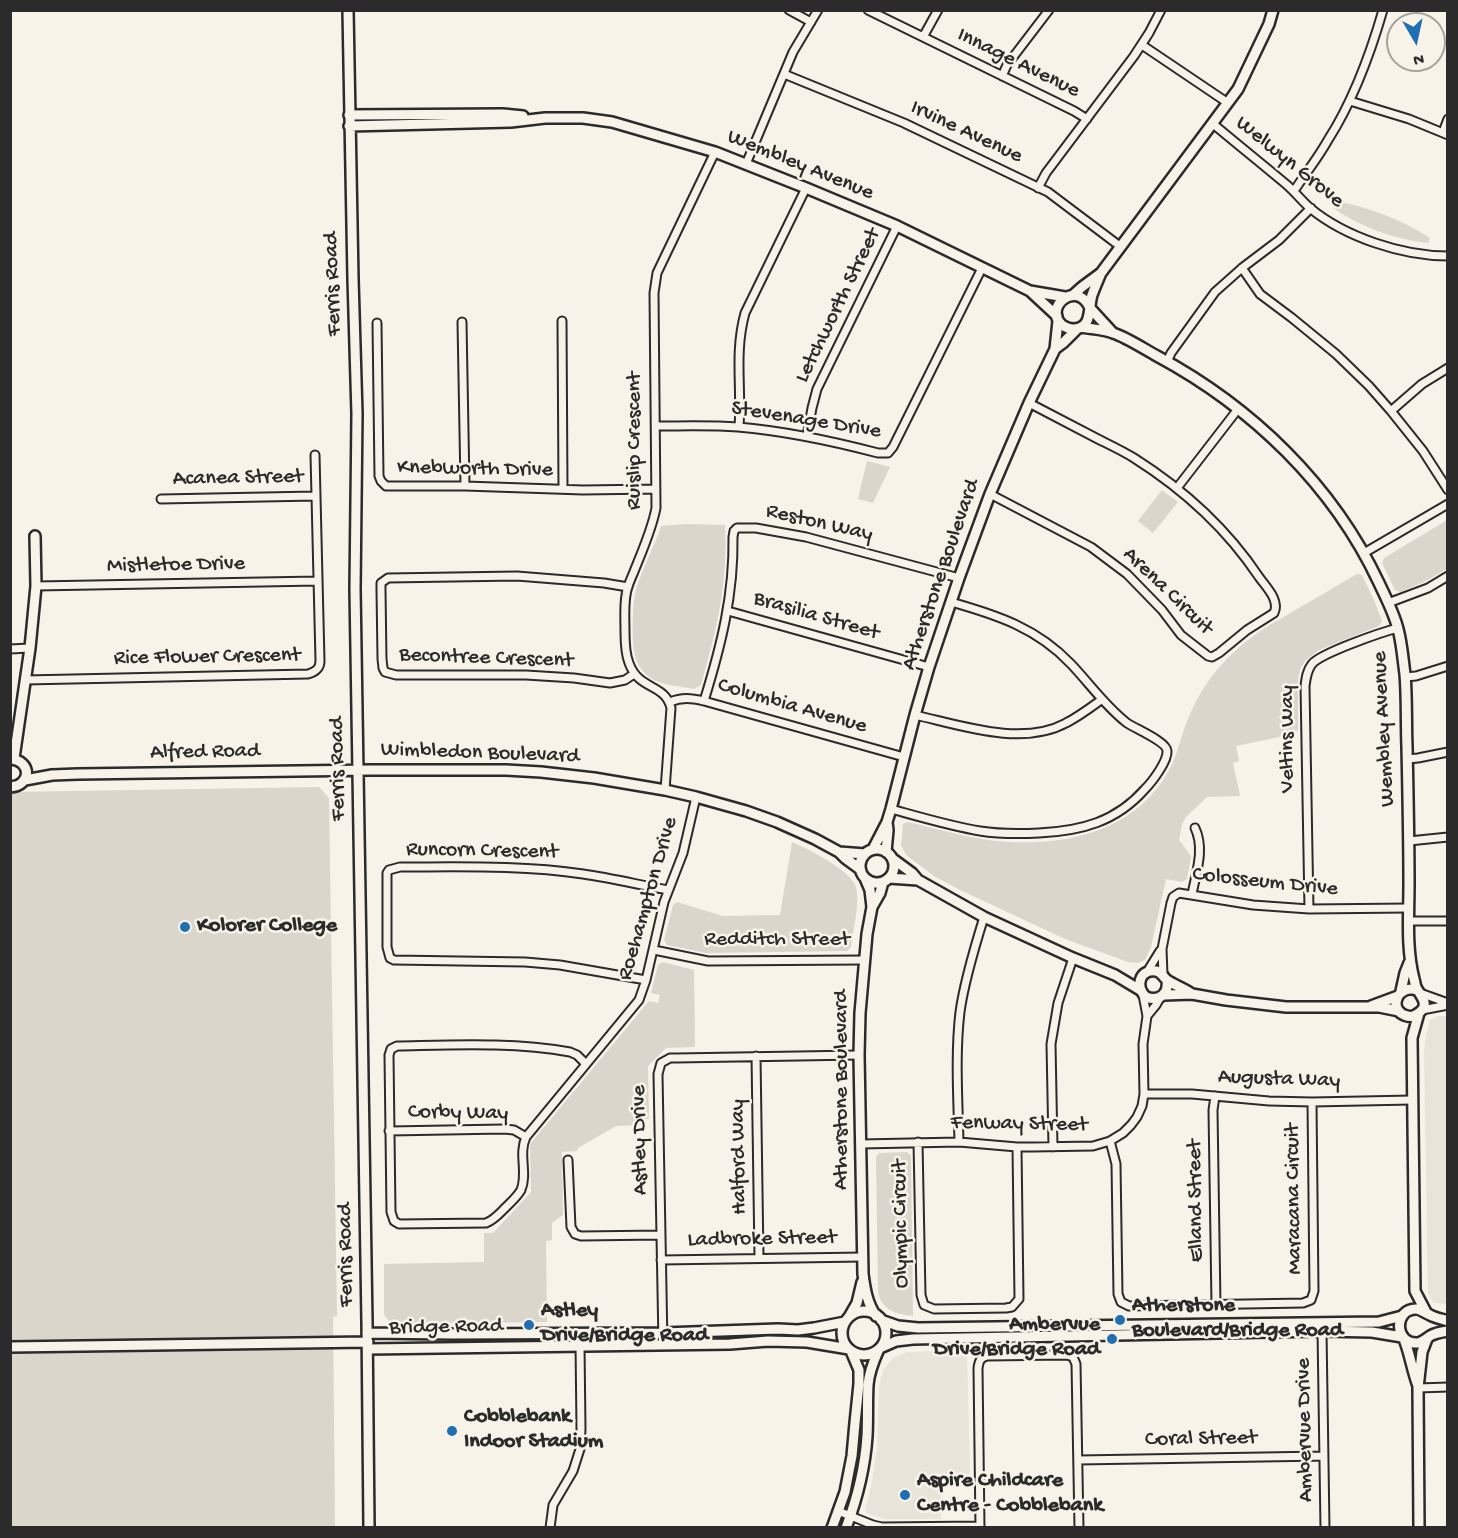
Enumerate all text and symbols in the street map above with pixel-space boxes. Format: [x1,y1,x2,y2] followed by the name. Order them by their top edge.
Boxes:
[1386,12,1446,72] north arrow
[952,23,1084,105] street label: Innage Avenue
[1412,48,1425,68] text: N
[906,96,1026,170] street label: Irvine Avenue
[1229,111,1349,215] street label: Welwyn Grove
[723,125,877,207] street label: Wembley Avenue
[790,224,888,388] street label: Letchworth Street
[319,231,349,337] street label: Ferris Road
[623,372,649,510] street label: Ruislip Crescent
[729,396,883,446] street label: Stevenage Drive
[397,455,553,485] street label: Knebworth Drive
[172,465,304,493] street label: Acanea Street
[897,476,987,674] street label: Atherstone Boulevard
[763,499,875,549] street label: Reston Way
[1116,542,1218,642] street label: Arena Circuit
[107,552,245,580] street label: Mistletoe Drive
[750,586,882,648] street label: Brasilia Street
[113,643,301,673] street label: Rice Flower Crescent
[399,643,573,675] street label: Becontree Crescent
[1368,651,1402,807] street label: Wembley Avenue
[714,673,870,741] street label: Columbia Avenue
[1276,685,1302,793] street label: Veltins Way
[325,717,353,821] street label: Ferris Road
[380,737,580,771] street label: Wimbledon Boulevard
[150,739,260,767] street label: Alfred Road
[613,814,685,984] street label: Roehampton Drive
[406,837,558,867] street label: Runcorn Crescent
[1191,862,1339,904] street label: Colosseum Drive
[197,914,337,940] place label: Kolorer College
[178,920,192,934] marker: Kolorer College
[704,928,850,954] street label: Redditch Street
[830,990,856,1190] street label: Atherstone Boulevard
[1217,1065,1341,1095] street label: Augusta Way
[627,1085,655,1195] street label: Astley Drive
[726,1099,754,1215] street label: Halford Way
[408,1100,508,1128] street label: Corby Way
[950,1111,1088,1139] street label: Fenway Street
[1280,1123,1310,1275] street label: Maracana Circuit
[1183,1139,1211,1263] street label: Elland Street
[888,1159,916,1289] street label: Olympic Circuit
[333,1203,361,1307] street label: Ferris Road
[687,1226,837,1254] street label: Ladbroke Street
[1132,1294,1343,1346] place label: Atherstone Boulevard/Bridge Road
[541,1299,708,1350] place label: Astley Drive/Bridge Road
[933,1313,1100,1364] place label: Ambervue Drive/Bridge Road
[1113,1313,1127,1327] marker: Atherstone Boulevard/Bridge Road
[389,1314,503,1342] street label: Bridge Road
[522,1318,536,1332] marker: Astley Drive/Bridge Road
[1105,1332,1119,1346] marker: Ambervue Drive/Bridge Road
[1292,1358,1320,1502] street label: Ambervue Drive
[464,1405,603,1456] place label: Cobblebank Indoor Stadium
[445,1424,459,1438] marker: Cobblebank Indoor Stadium
[1145,1426,1257,1454] street label: Coral Street
[917,1469,1103,1520] place label: Aspire Childcare Centre - Cobblebank
[898,1488,912,1502] marker: Aspire Childcare Centre - Cobblebank

